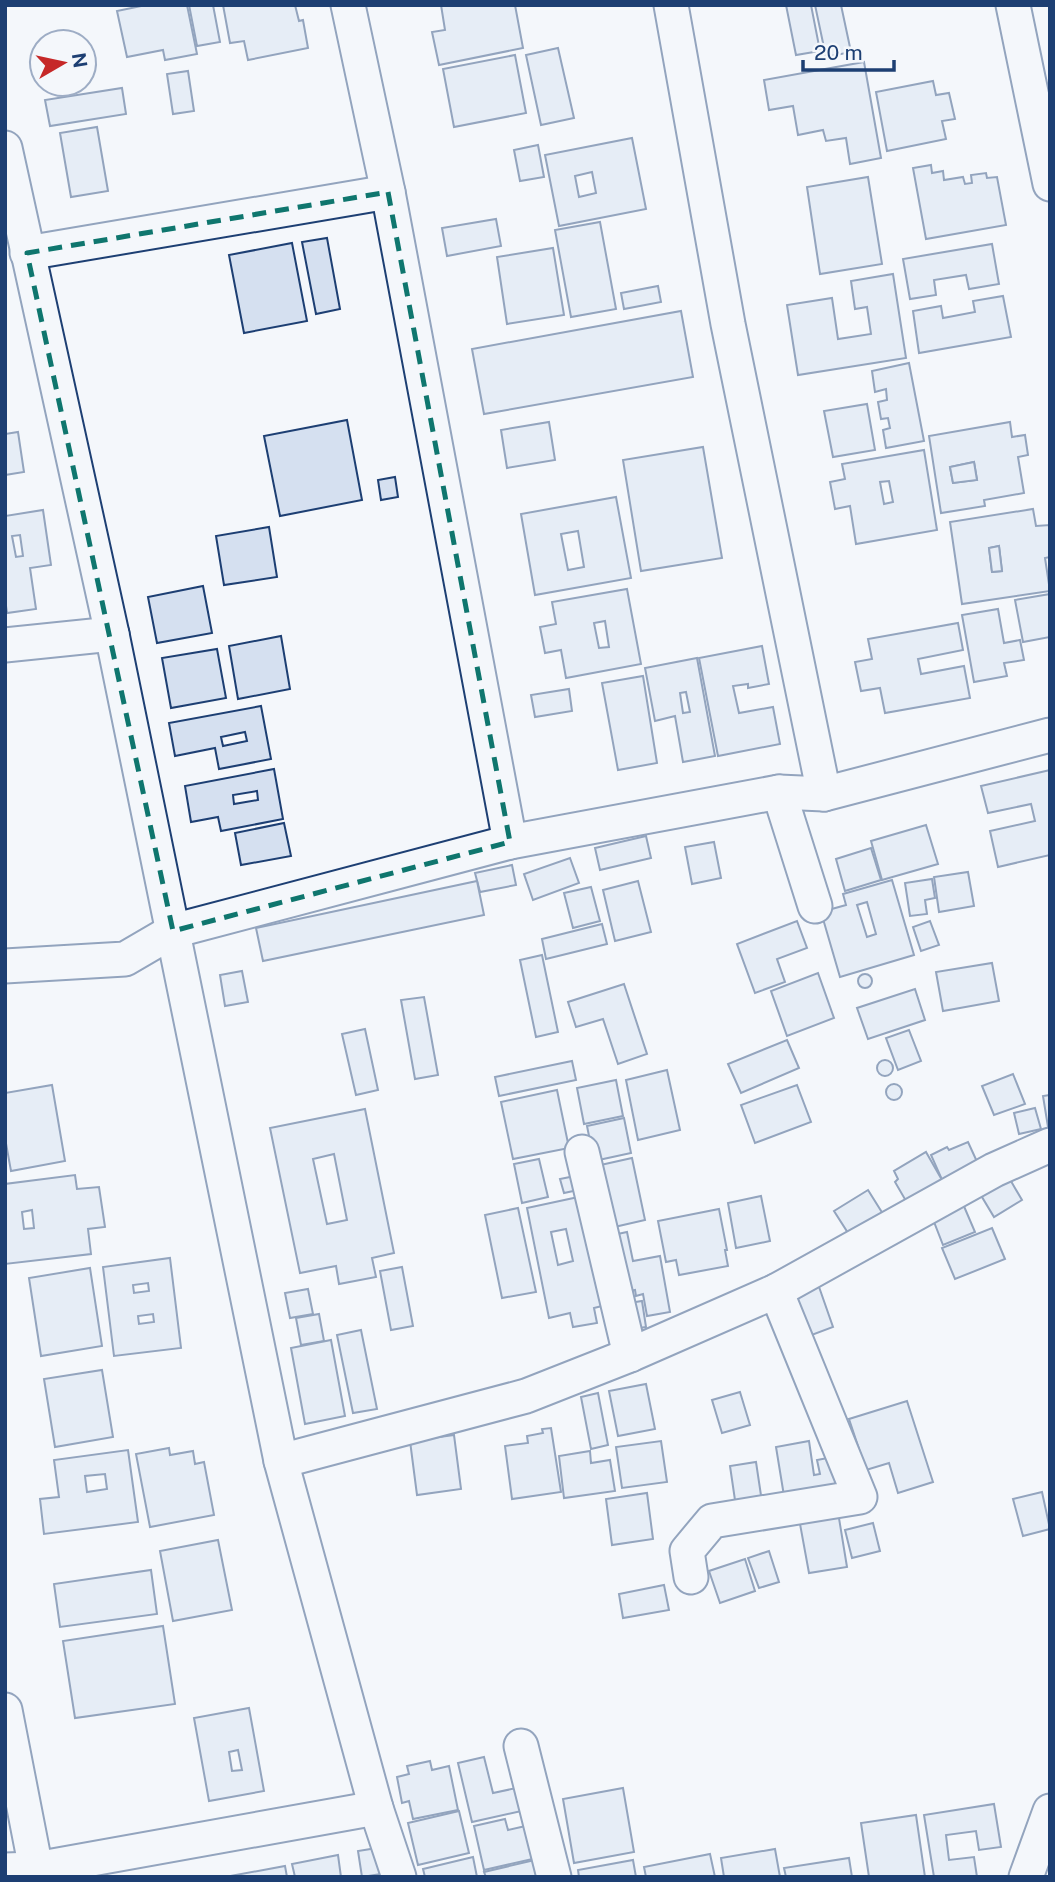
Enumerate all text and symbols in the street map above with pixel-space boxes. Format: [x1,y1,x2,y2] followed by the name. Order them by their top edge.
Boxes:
[28,28,98,98] north arrow
[803,28,894,72] scale bar
[814,40,863,65] text: 20 m
[68,51,92,69] text: N

